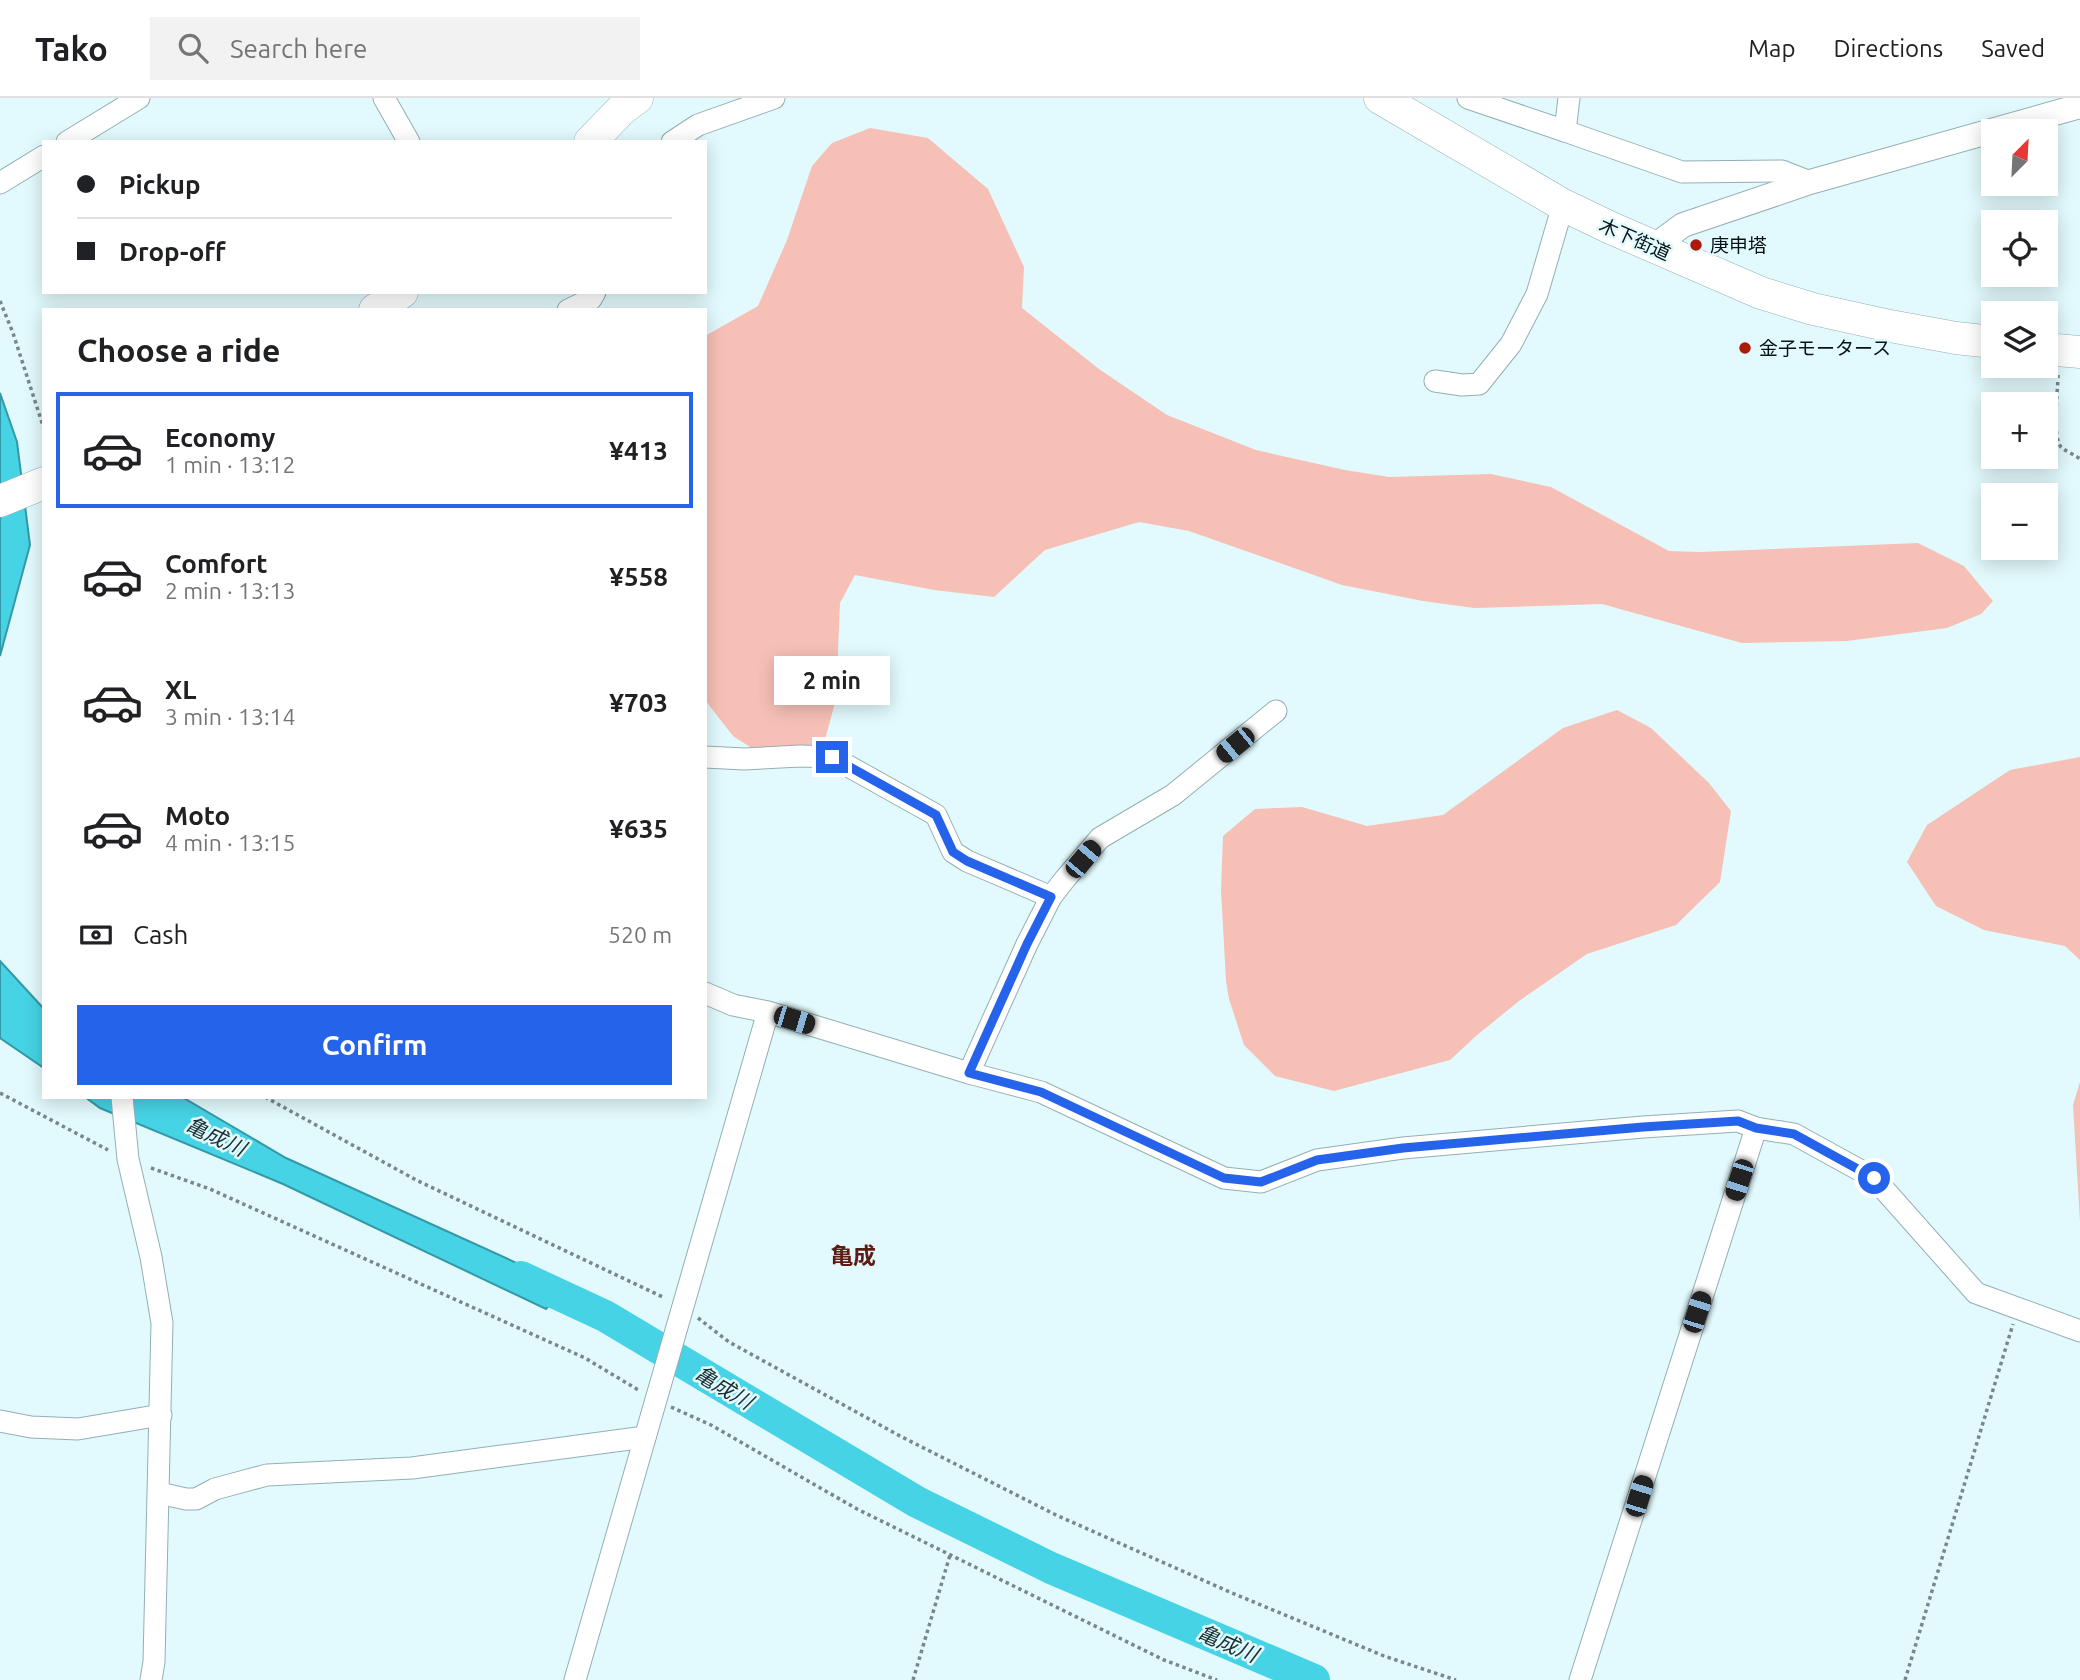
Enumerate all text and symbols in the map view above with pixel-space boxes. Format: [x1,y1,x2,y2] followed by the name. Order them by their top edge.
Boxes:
[150,17,640,80] search box
[174,29,212,67] icon: search
[35,30,108,67] text: Tako
[230,34,367,63] text: Search here
[1748,35,1795,62] text: Map
[1833,35,1943,62] text: Directions
[1981,35,2045,62] text: Saved
[1981,119,2058,196] north arrow
[1981,119,2058,560] map controls
[119,170,201,199] text: Pickup
[1981,210,2058,287] button: locate
[1596,213,1674,265] street label: 木下街道
[1710,234,1767,256] place label: 庚申塔
[119,237,226,266] text: Drop-off
[1688,237,1704,253] marker: 庚申塔
[1981,301,2058,378] button: layers
[77,332,280,368] text: Choose a ride
[1759,337,1891,359] place label: 金子モータース
[1737,340,1753,356] marker: 金子モータース
[1981,392,2058,469] button: +
[81,419,144,482] icon: car
[165,423,275,452] text: Economy
[609,436,668,465] text: ¥413
[165,452,296,477] text: 1 min · 13:12
[1981,483,2058,560] button: −
[81,545,144,608] icon: car
[165,549,268,578] text: Comfort
[609,562,668,591] text: ¥558
[165,578,296,603] text: 2 min · 13:13
[774,656,890,704] callout: 2 min
[803,668,861,693] text: 2 min
[81,671,144,734] icon: car
[165,675,196,704] text: XL
[609,688,668,717] text: ¥703
[165,704,296,729] text: 3 min · 13:14
[1213,724,1258,766] car
[816,741,848,773] route end
[81,797,144,860] icon: car
[165,801,230,830] text: Moto
[609,814,668,843] text: ¥635
[165,830,296,855] text: 4 min · 13:15
[1062,836,1105,882] car
[77,916,115,954] icon: cash
[133,920,188,949] text: Cash
[608,922,672,947] text: 520 m
[771,1004,818,1036] car
[77,1005,672,1085] button: Confirm
[182,1112,251,1161] water label: 亀成川
[1723,1157,1756,1203] car
[1858,1162,1890,1194] route start
[830,1243,876,1268] district label: 亀成
[1681,1289,1714,1335] car
[691,1360,759,1415] water label: 亀成川
[1623,1473,1656,1519] car
[1194,1620,1264,1667] water label: 亀成川

